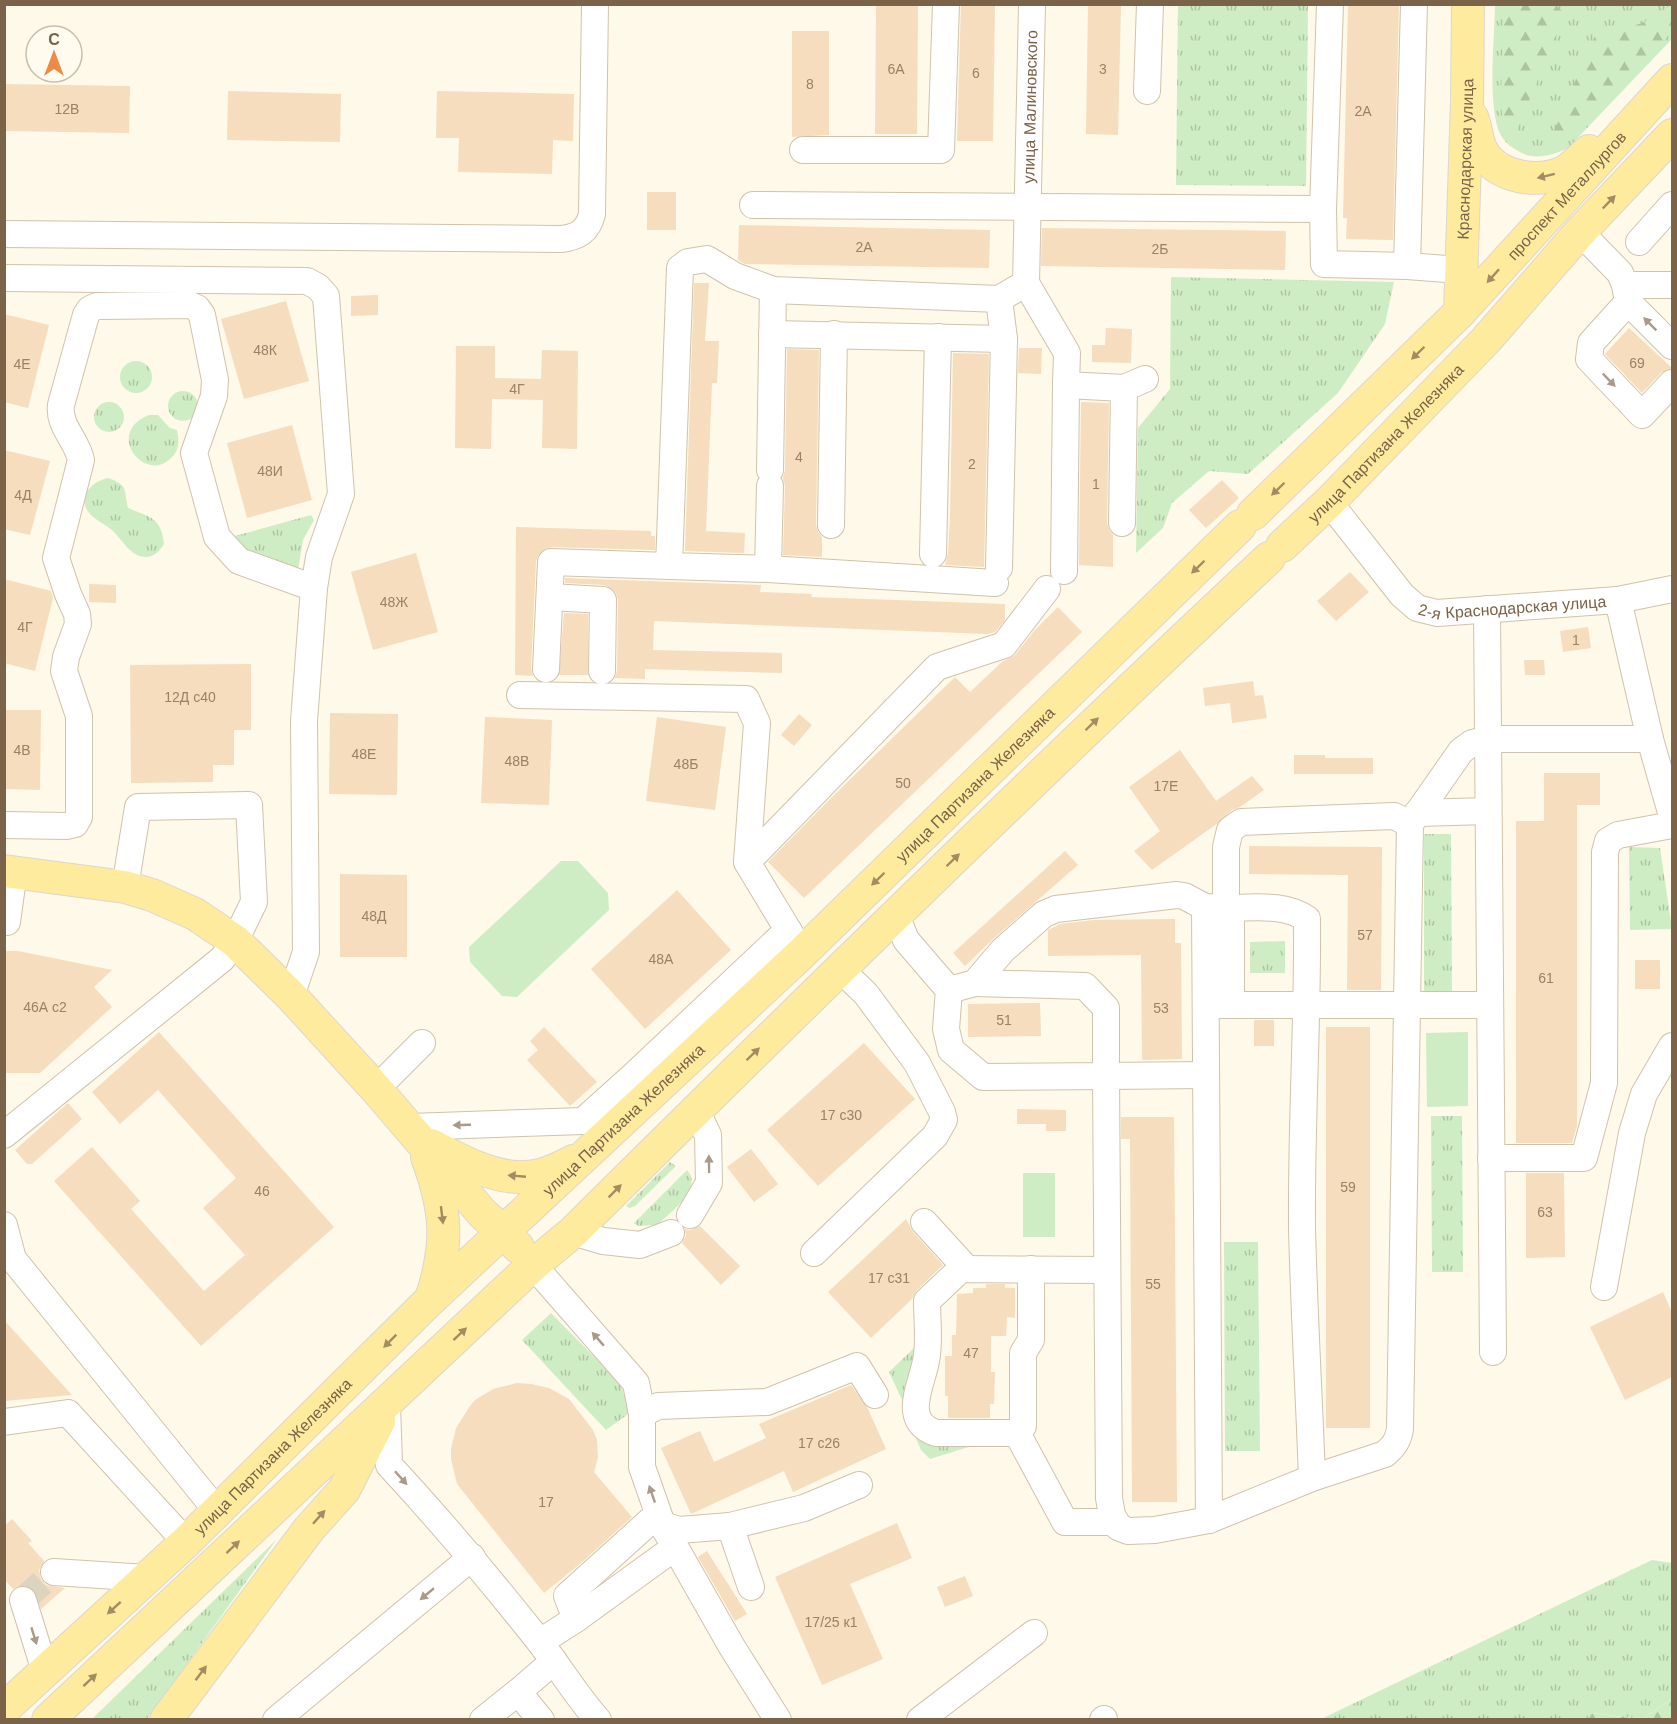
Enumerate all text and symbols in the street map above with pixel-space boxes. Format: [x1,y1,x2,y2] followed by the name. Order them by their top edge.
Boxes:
[24,24,84,84] north arrow
[1020,30,1040,184] street label: улица Малиновского
[48,31,60,48] text: С
[887,61,905,77] house number: 6А
[1099,61,1107,77] house number: 3
[972,65,980,81] house number: 6
[806,76,814,92] house number: 8
[1454,78,1476,240] street label: Краснодарская улица
[55,101,79,117] house number: 12В
[1354,103,1372,119] house number: 2А
[1504,128,1629,263] street label: проспект Металлургов
[1537,172,1555,182] one-way arrow
[1602,194,1616,209] one-way arrow
[855,239,873,255] house number: 2А
[1152,241,1168,257] house number: 2Б
[1487,268,1500,283] one-way arrow
[1644,318,1658,332] one-way arrow
[253,342,278,358] house number: 48К
[1410,346,1425,360] one-way arrow
[1629,355,1645,371] house number: 69
[13,356,31,372] house number: 4Е
[1305,361,1466,526] street label: улица Партизана Железняка
[1602,373,1616,388] one-way arrow
[509,381,525,397] house number: 4Г
[795,449,803,465] house number: 4
[968,456,976,472] house number: 2
[257,463,283,479] house number: 48И
[1092,476,1100,492] house number: 1
[1271,482,1286,496] one-way arrow
[14,487,32,503] house number: 4Д
[1191,560,1205,574] one-way arrow
[1417,592,1607,622] street label: 2-я Краснодарская улица
[380,594,408,610] house number: 48Ж
[17,619,33,635] house number: 4Г
[1572,632,1580,648] house number: 1
[164,689,216,705] house number: 12Д с40
[892,703,1058,865] street label: улица Партизана Железняка
[1085,717,1100,731] one-way arrow
[13,742,31,758] house number: 4В
[352,746,376,762] house number: 48Е
[505,753,529,769] house number: 48В
[674,756,698,772] house number: 48Б
[895,775,911,791] house number: 50
[1154,778,1178,794] house number: 17Е
[945,853,959,867] one-way arrow
[870,872,885,886] one-way arrow
[361,908,387,924] house number: 48Д
[1357,927,1373,943] house number: 57
[649,951,674,967] house number: 48А
[1538,970,1554,986] house number: 61
[23,999,67,1015] house number: 46А с2
[1153,1000,1169,1016] house number: 53
[996,1012,1012,1028] house number: 51
[539,1040,707,1199] street label: улица Партизана Железняка
[746,1047,761,1061] one-way arrow
[820,1107,862,1123] house number: 17 с30
[452,1121,471,1130] one-way arrow
[704,1154,713,1173] one-way arrow
[508,1171,527,1181] one-way arrow
[1340,1179,1356,1195] house number: 59
[254,1183,270,1199] house number: 46
[607,1184,622,1198] one-way arrow
[1537,1204,1553,1220] house number: 63
[437,1206,447,1225] one-way arrow
[868,1270,910,1286] house number: 17 с31
[1145,1276,1161,1292] house number: 55
[453,1327,468,1341] one-way arrow
[592,1332,605,1347] one-way arrow
[383,1333,397,1347] one-way arrow
[963,1345,979,1361] house number: 47
[191,1375,355,1538] street label: улица Партизана Железняка
[798,1435,840,1451] house number: 17 с26
[394,1470,407,1485] one-way arrow
[646,1485,656,1503] one-way arrow
[538,1494,554,1510] house number: 17
[312,1510,326,1525] one-way arrow
[225,1541,240,1554] one-way arrow
[419,1588,435,1601] one-way arrow
[107,1601,122,1615] one-way arrow
[805,1614,858,1630] house number: 17/25 к1
[30,1627,39,1645] one-way arrow
[195,1665,207,1680] one-way arrow
[83,1673,97,1687] one-way arrow

